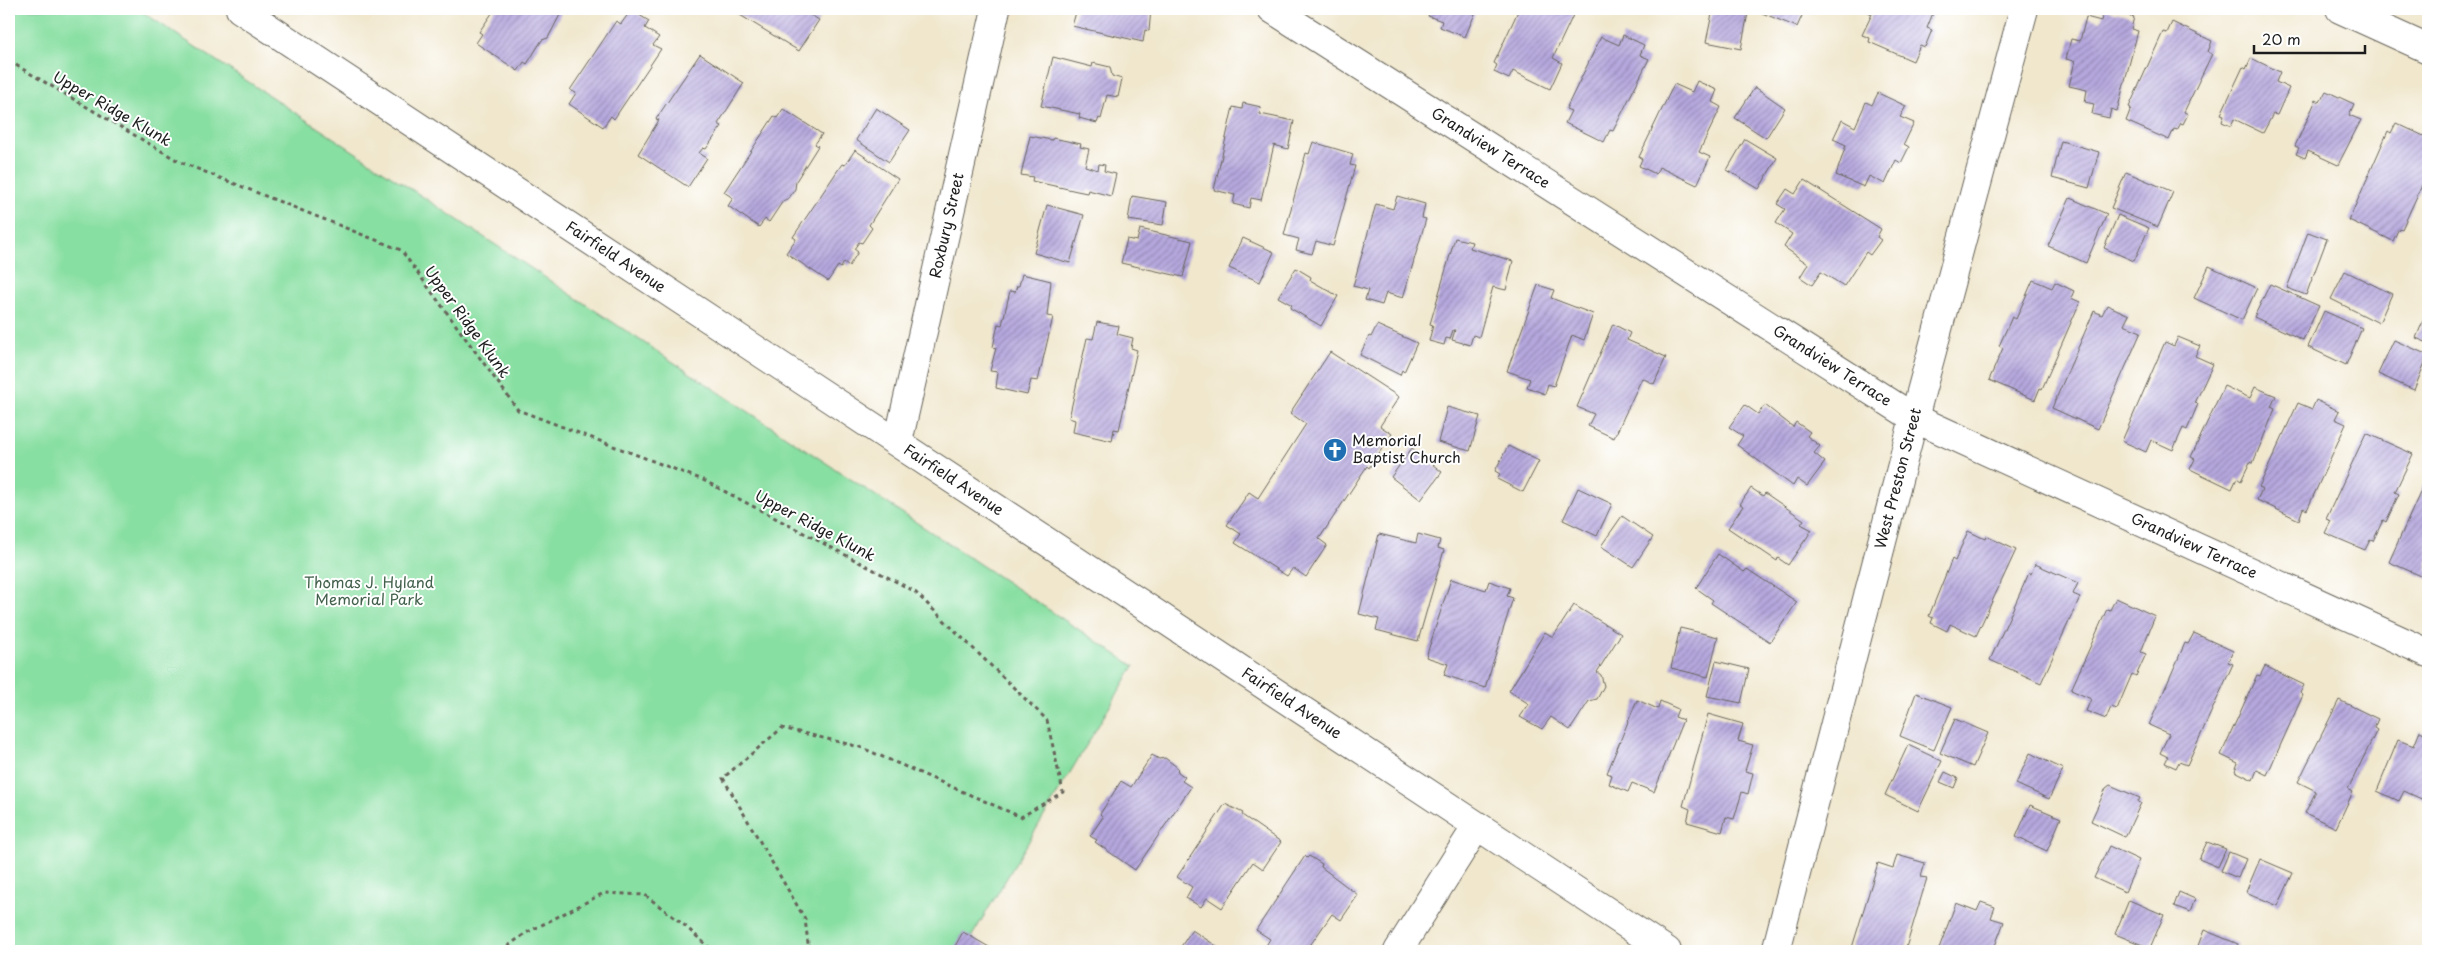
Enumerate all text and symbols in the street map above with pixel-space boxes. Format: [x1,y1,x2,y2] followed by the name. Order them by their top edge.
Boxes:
[2254,22,2366,54] scale bar
[2262,27,2301,50] text: 20 m
[49,64,176,151] street label: Upper Ridge Klunk
[1427,100,1555,193] street label: Grandview Terrace
[922,170,969,280] street label: Roxbury Street
[562,214,671,297] street label: Fairfield Avenue
[420,260,517,382] street label: Upper Ridge Klunk
[1769,318,1897,411] street label: Grandview Terrace
[1868,405,1926,551] street label: West Preston Street
[1352,428,1461,468] place label: Memorial Baptist Church
[900,437,1009,520] street label: Fairfield Avenue
[1322,437,1348,463] church icon: Memorial Baptist Church
[751,483,880,566] street label: Upper Ridge Klunk
[2128,506,2262,584] street label: Grandview Terrace
[304,570,434,610] park label: Thomas J. Hyland Memorial Park
[1238,660,1347,743] street label: Fairfield Avenue

